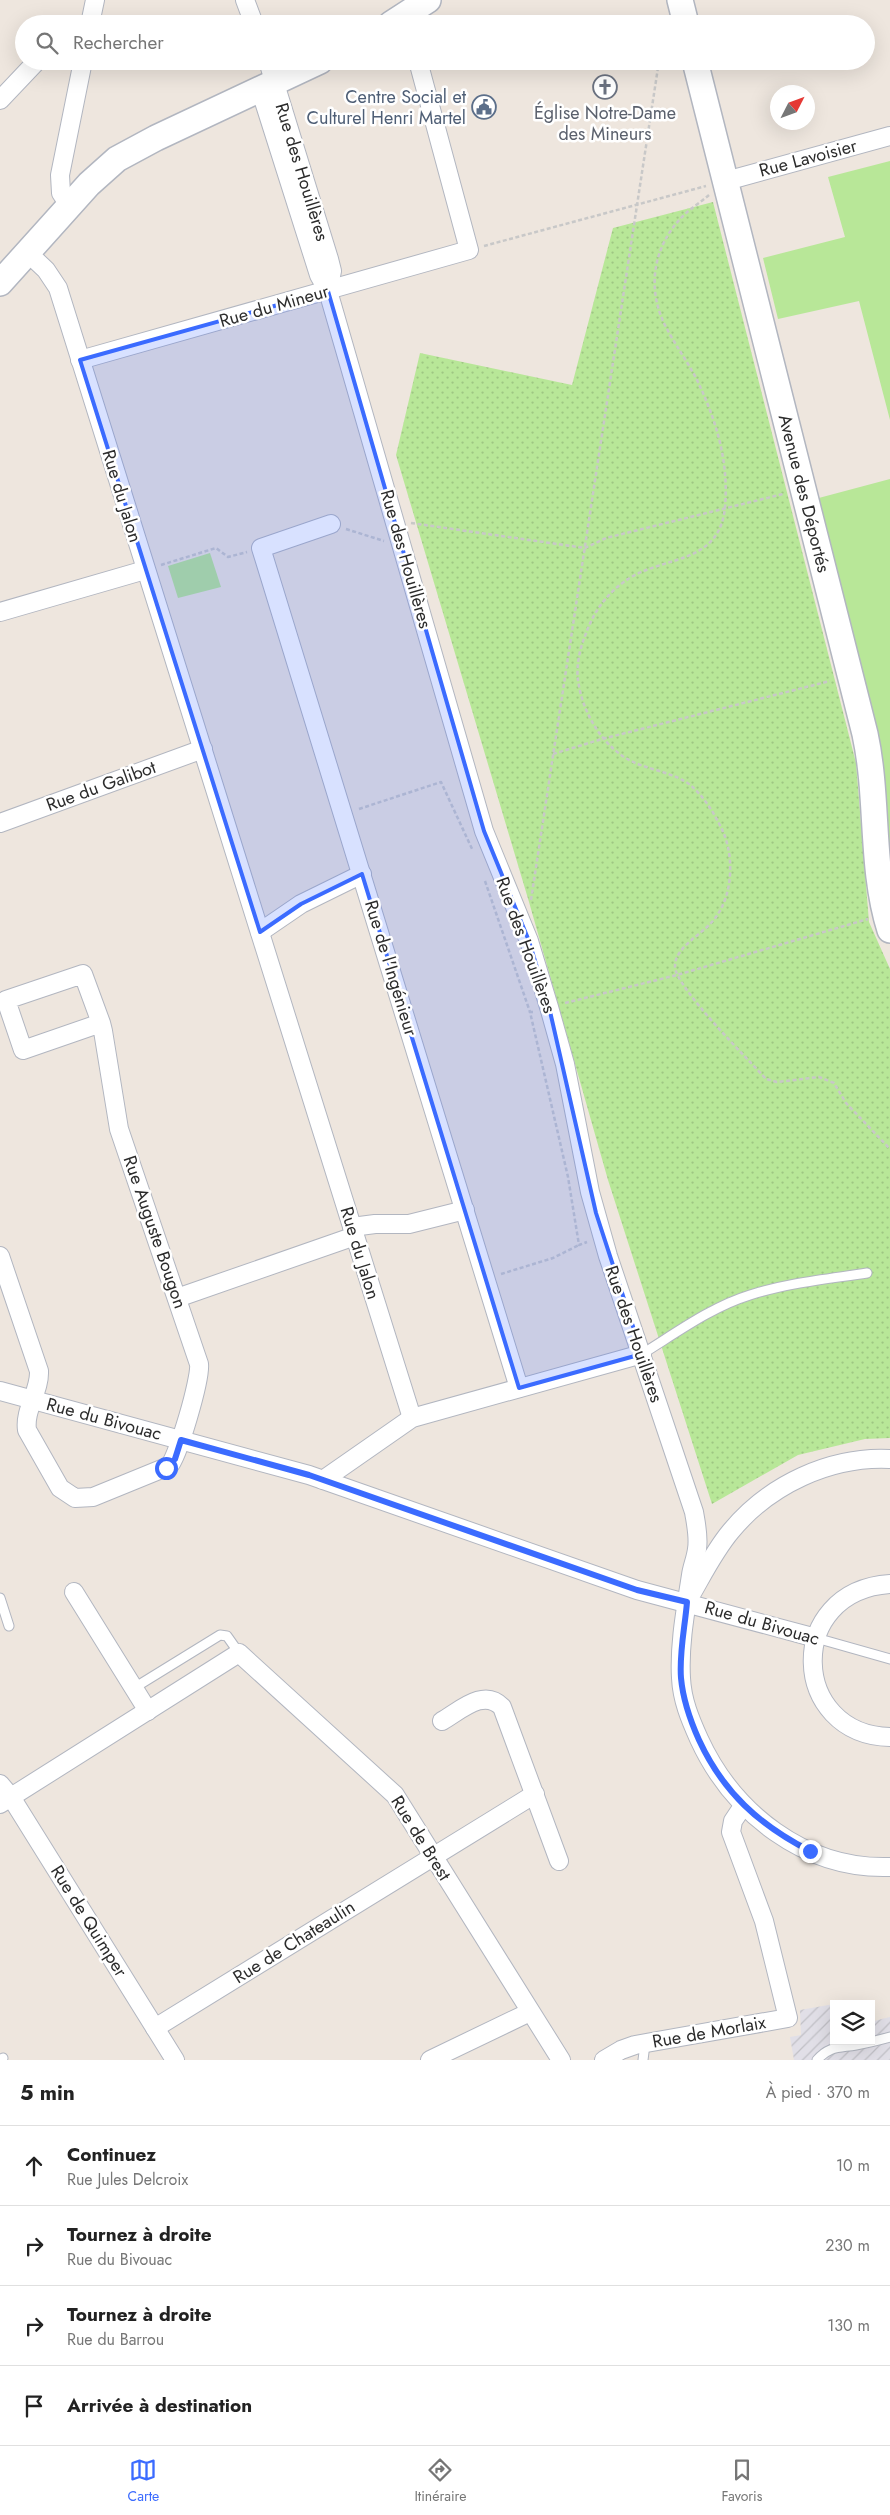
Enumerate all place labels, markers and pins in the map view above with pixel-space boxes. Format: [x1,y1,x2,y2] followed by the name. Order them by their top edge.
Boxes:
[592,74,618,100] church icon: Église Notre-Dame des Mineurs
[307,84,467,131] place label: Centre Social et Culturel Henri Martel
[471,94,497,120] public building icon: Centre Social et Culturel Henri Martel
[534,100,676,147] place label: Église Notre-Dame des Mineurs

